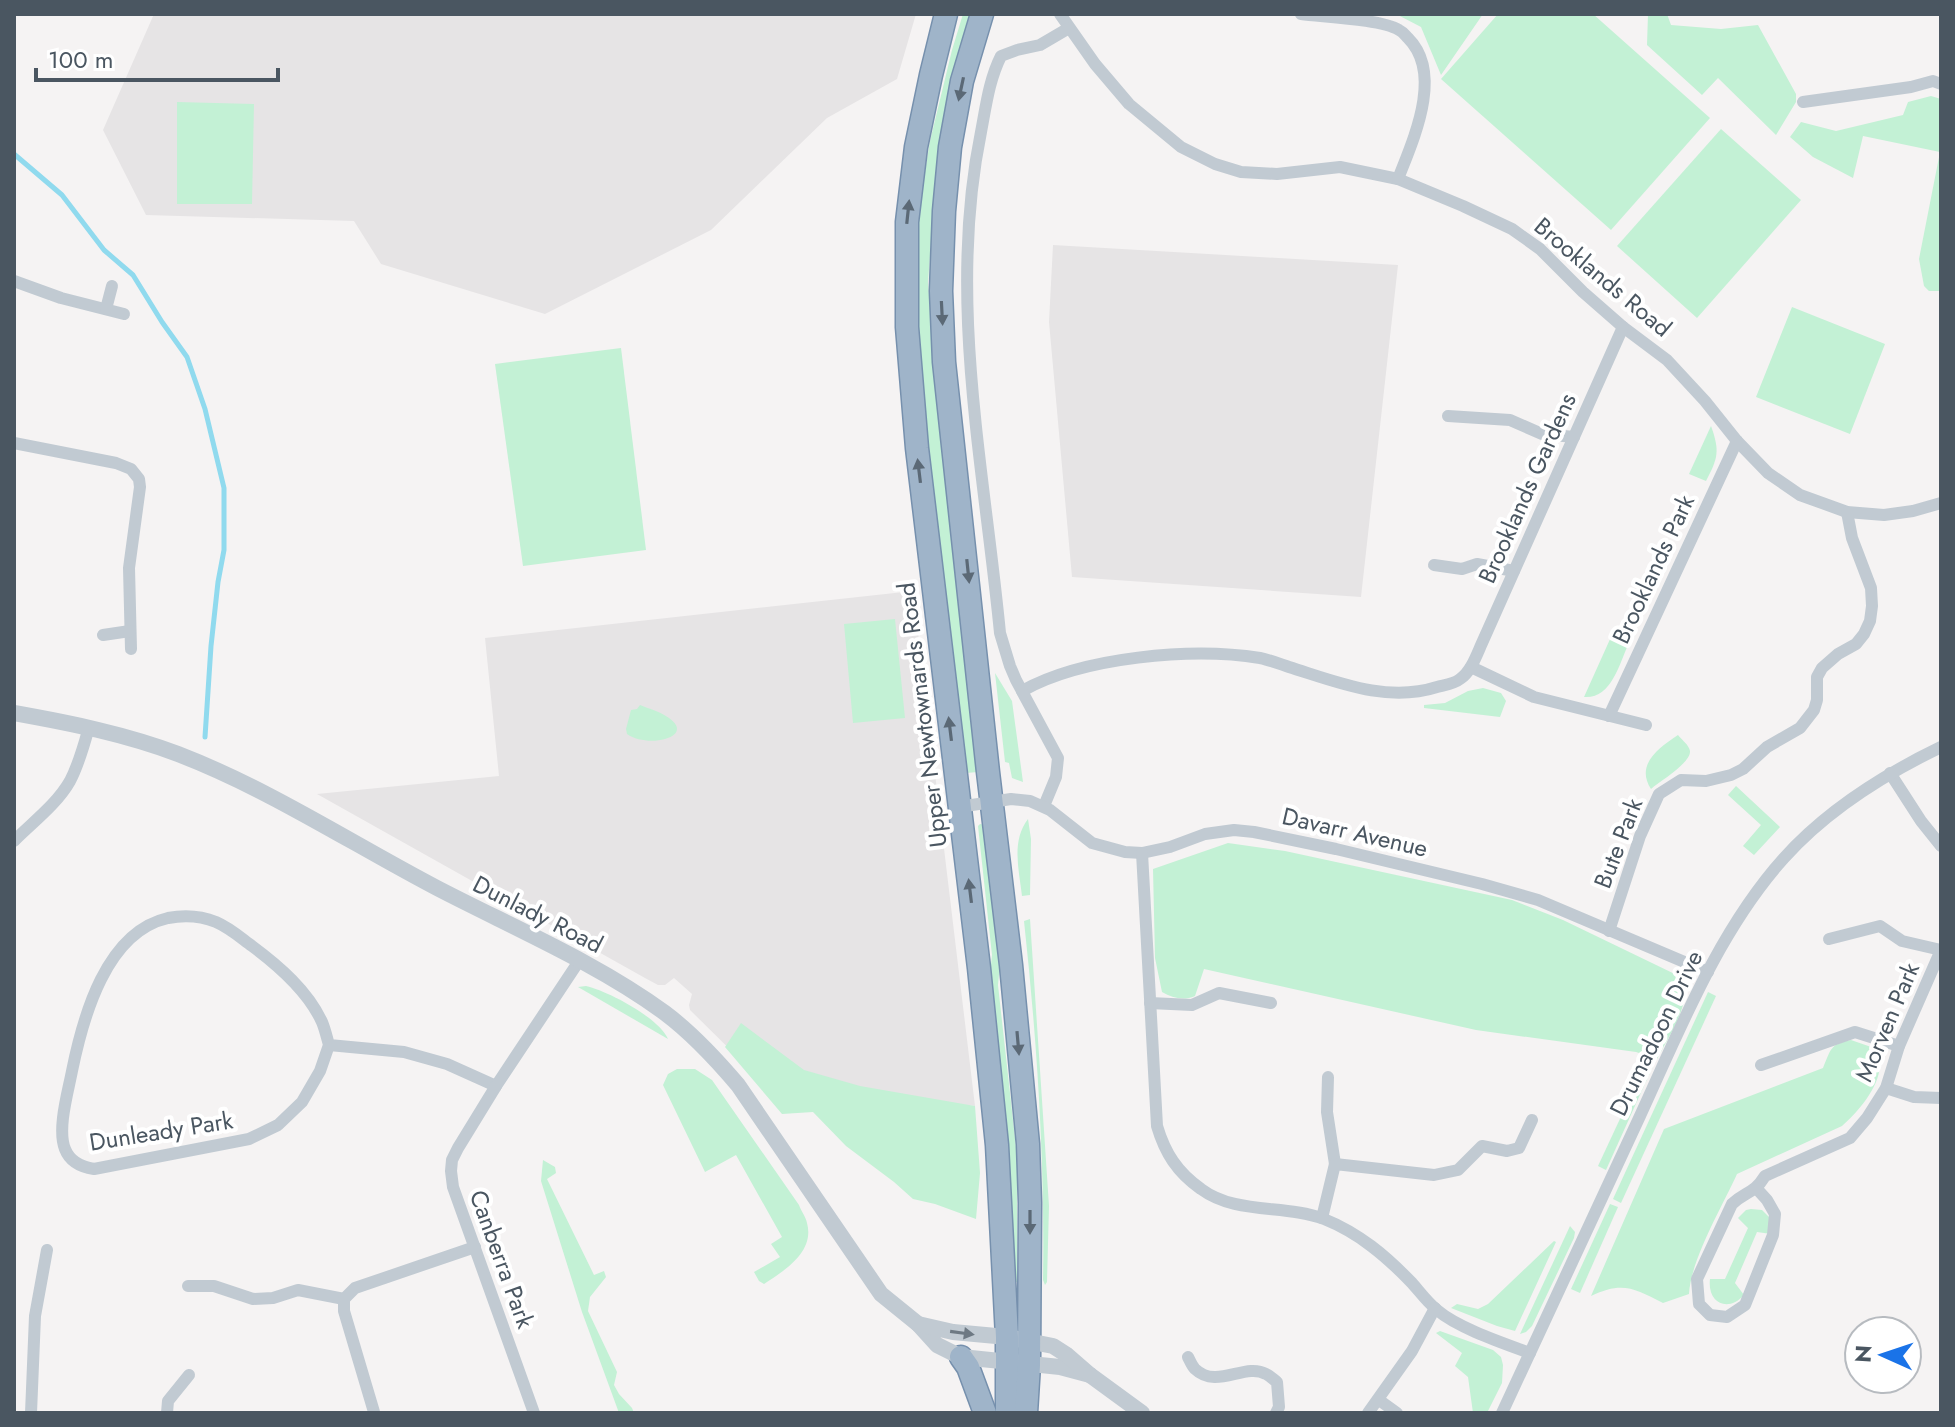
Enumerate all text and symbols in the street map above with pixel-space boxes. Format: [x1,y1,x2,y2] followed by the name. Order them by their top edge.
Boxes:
[36,32,278,82] scale bar
[48,42,114,77] text: 100 m
[954,77,967,102] one-way arrow
[902,199,915,224] one-way arrow
[1527,209,1679,345] street label: Brooklands Road
[935,301,948,326] one-way arrow
[1469,387,1585,589] street label: Brooklands Gardens
[913,458,926,483] one-way arrow
[1603,488,1703,649] street label: Brooklands Park
[961,559,974,584] one-way arrow
[888,581,956,849] street label: Upper Newtownards Road
[943,716,956,741] one-way arrow
[1585,792,1651,893] street label: Bute Park
[1279,798,1431,866] street label: Davarr Avenue
[467,866,609,962] street label: Dunlady Road
[963,878,976,903] one-way arrow
[1601,944,1711,1122] street label: Drumadoon Drive
[1846,956,1928,1087] street label: Morven Park
[1012,1031,1025,1056] one-way arrow
[87,1102,236,1160] street label: Dunleady Park
[461,1185,543,1333] street label: Canberra Park
[1024,1210,1036,1235] one-way arrow
[1843,1315,1923,1395] north arrow
[950,1327,975,1340] one-way arrow
[1847,1344,1879,1364] text: N

